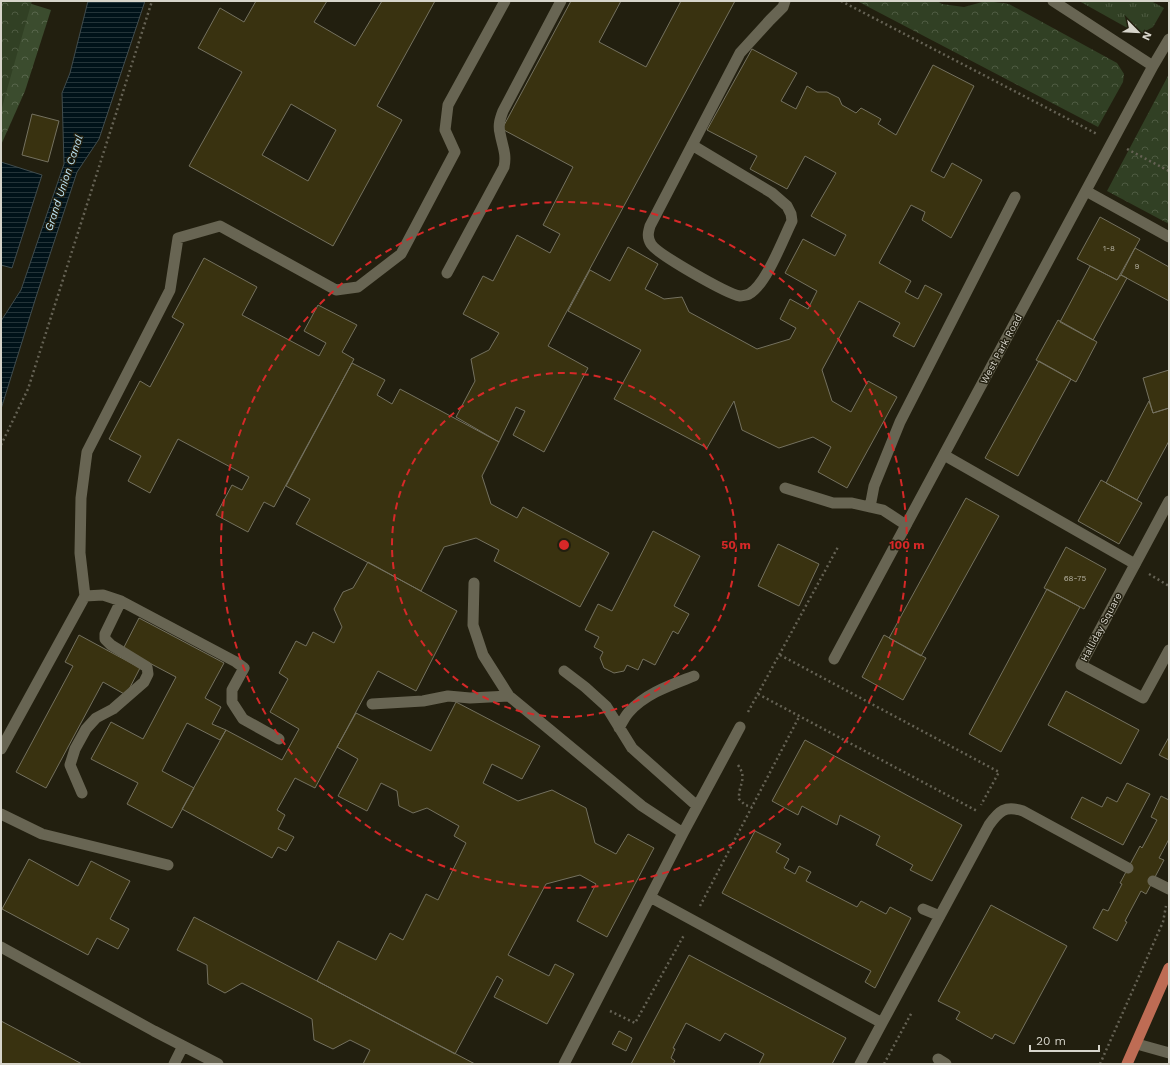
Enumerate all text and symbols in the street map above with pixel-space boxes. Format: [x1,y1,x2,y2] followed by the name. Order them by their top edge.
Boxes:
[1118,12,1158,52] north arrow
[1139,29,1154,42] text: N
[42,133,86,233] water label: Grand Union Canal
[1103,244,1115,253] house number: 1-8
[1135,262,1140,271] house number: 9
[978,312,1024,386] street label: West Park Road
[557,538,571,552] centre of rings
[721,538,751,552] text: 50 m
[889,538,925,552] text: 100 m
[1064,574,1087,583] house number: 68-75
[1078,591,1124,663] street label: Halliday Square
[1030,1027,1099,1053] scale bar
[1036,1034,1066,1048] text: 20 m

